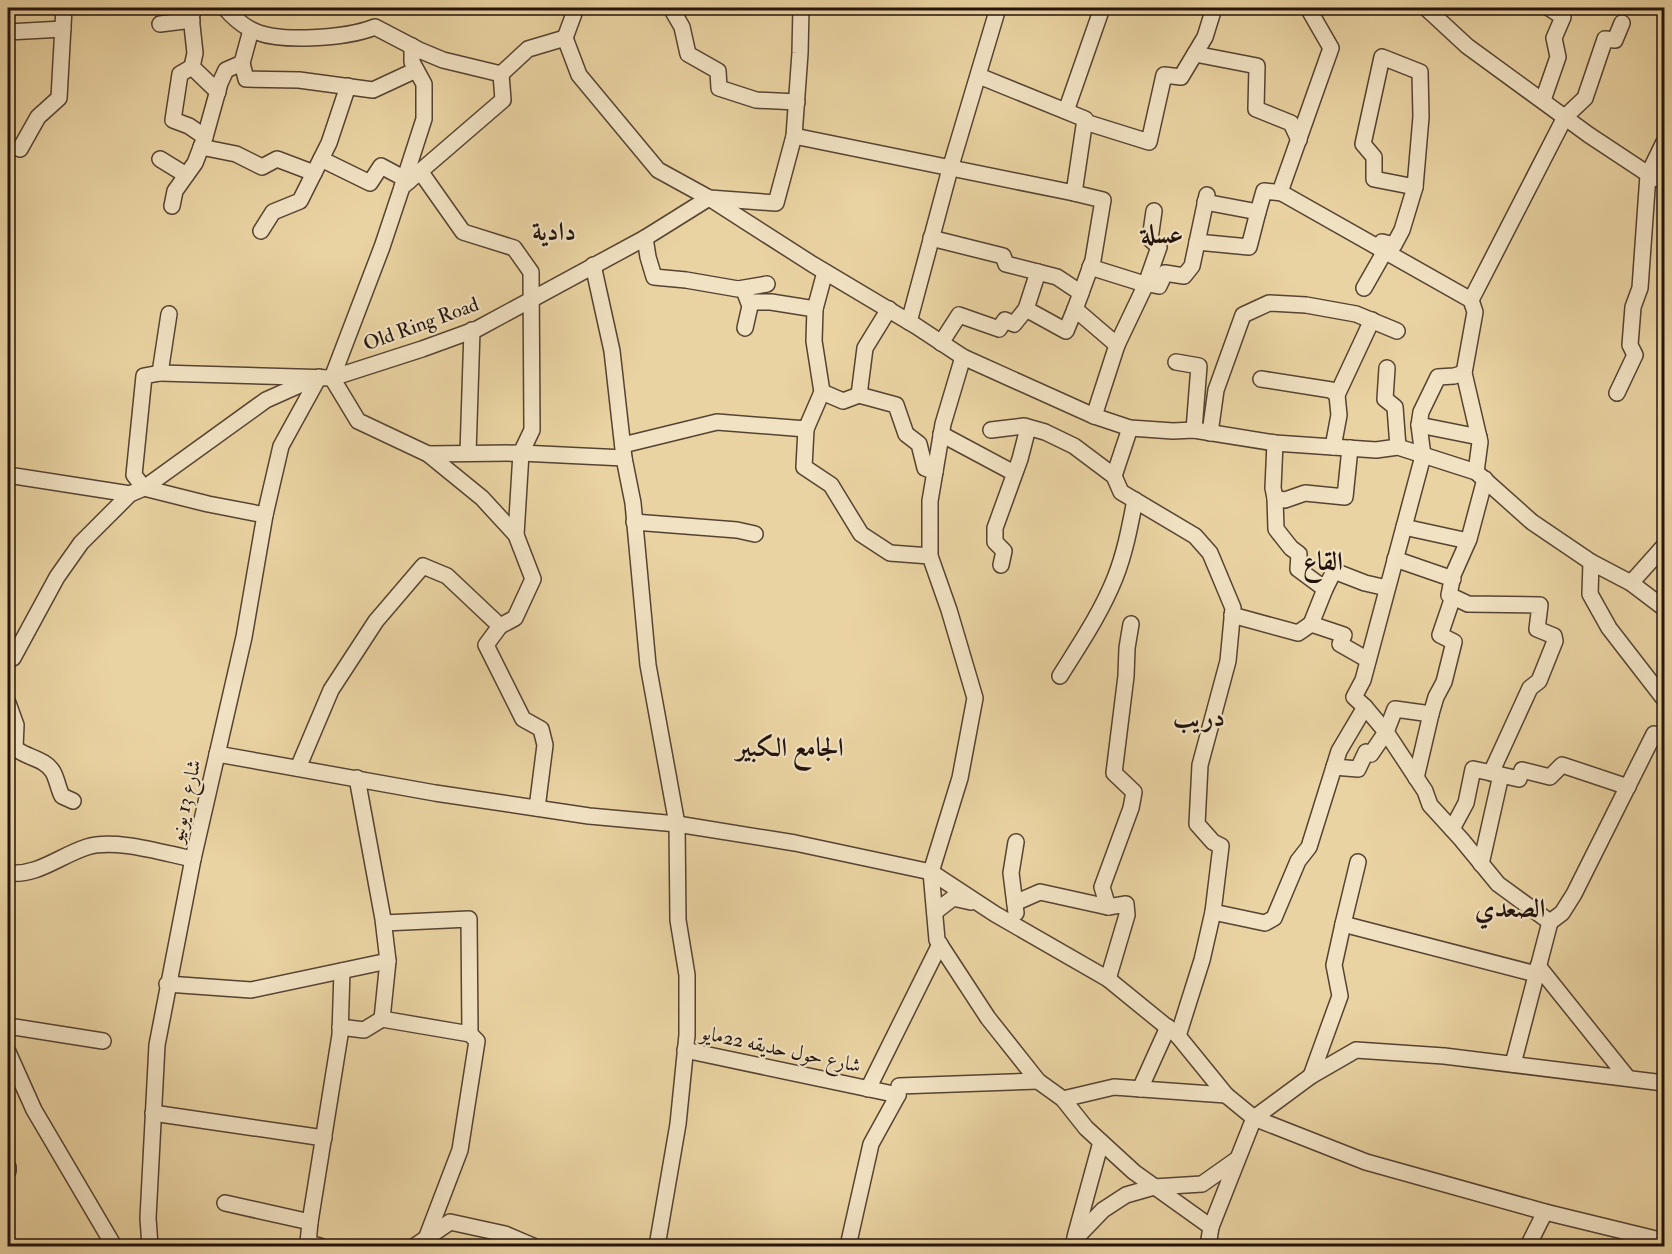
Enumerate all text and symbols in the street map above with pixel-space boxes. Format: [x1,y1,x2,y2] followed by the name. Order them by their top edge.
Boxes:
[532,216,576,248] district label: دادية
[1139,219,1183,251] district label: عسلة
[360,291,482,356] street label: Old Ring Road
[1303,546,1343,583] district label: القاع
[1173,702,1225,734] district label: دريب
[733,732,844,771] district label: الجامع الكبير
[163,757,212,848] street label: شارع 13 يونيو
[1475,893,1545,930] district label: الصعدي
[696,1019,863,1083] street label: شارع حول حديقه 22مايو

